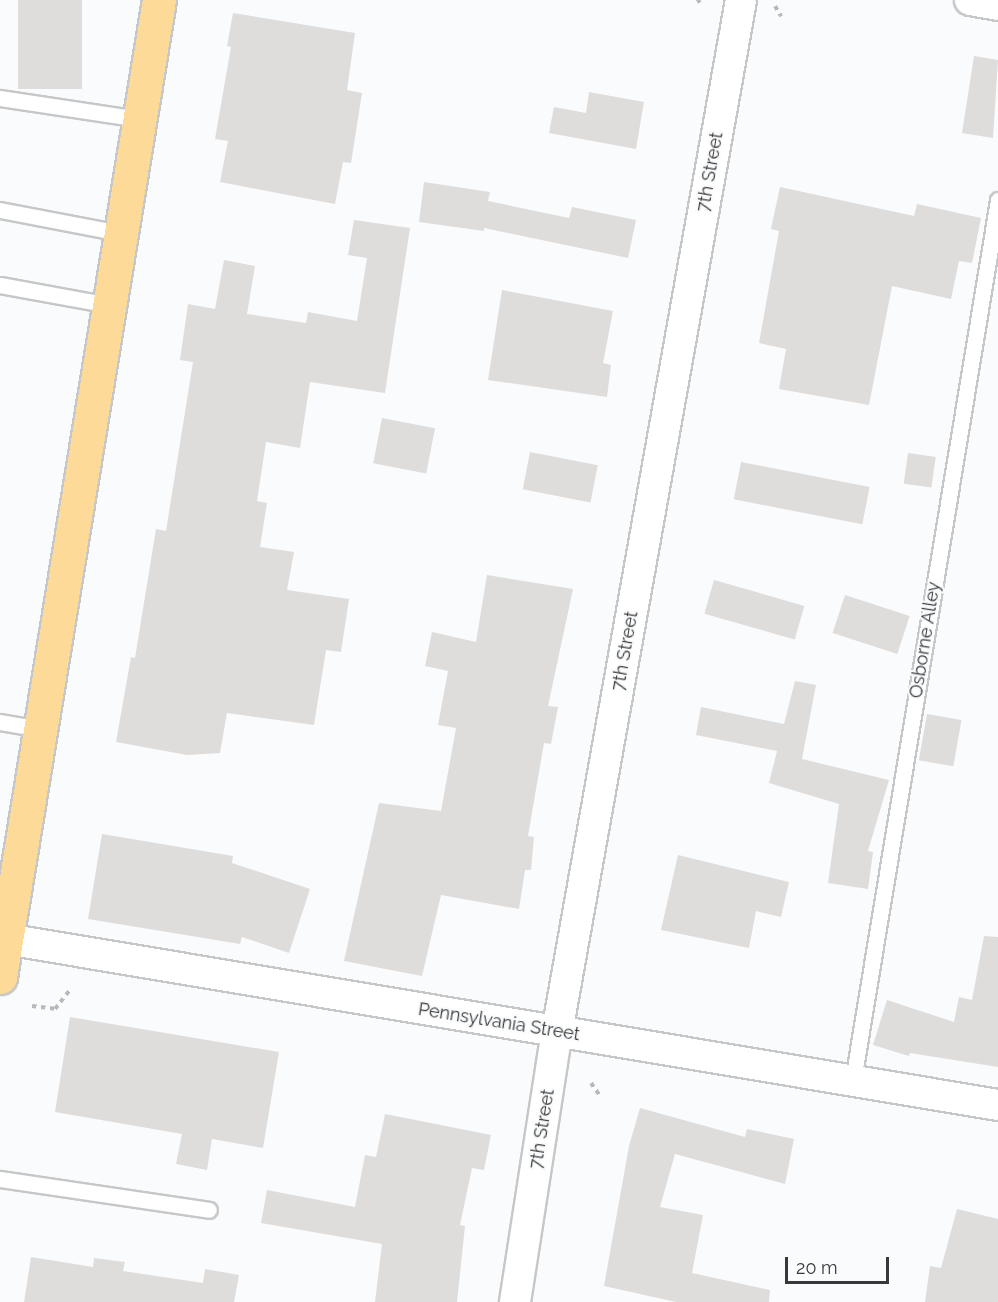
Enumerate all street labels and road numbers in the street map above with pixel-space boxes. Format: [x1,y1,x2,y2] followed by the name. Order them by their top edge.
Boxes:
[692,130,728,214] street label: 7th Street
[905,580,945,700] street label: Osborne Alley
[607,609,643,693] street label: 7th Street
[417,999,581,1045] street label: Pennsylvania Street
[525,1087,559,1171] street label: 7th Street

